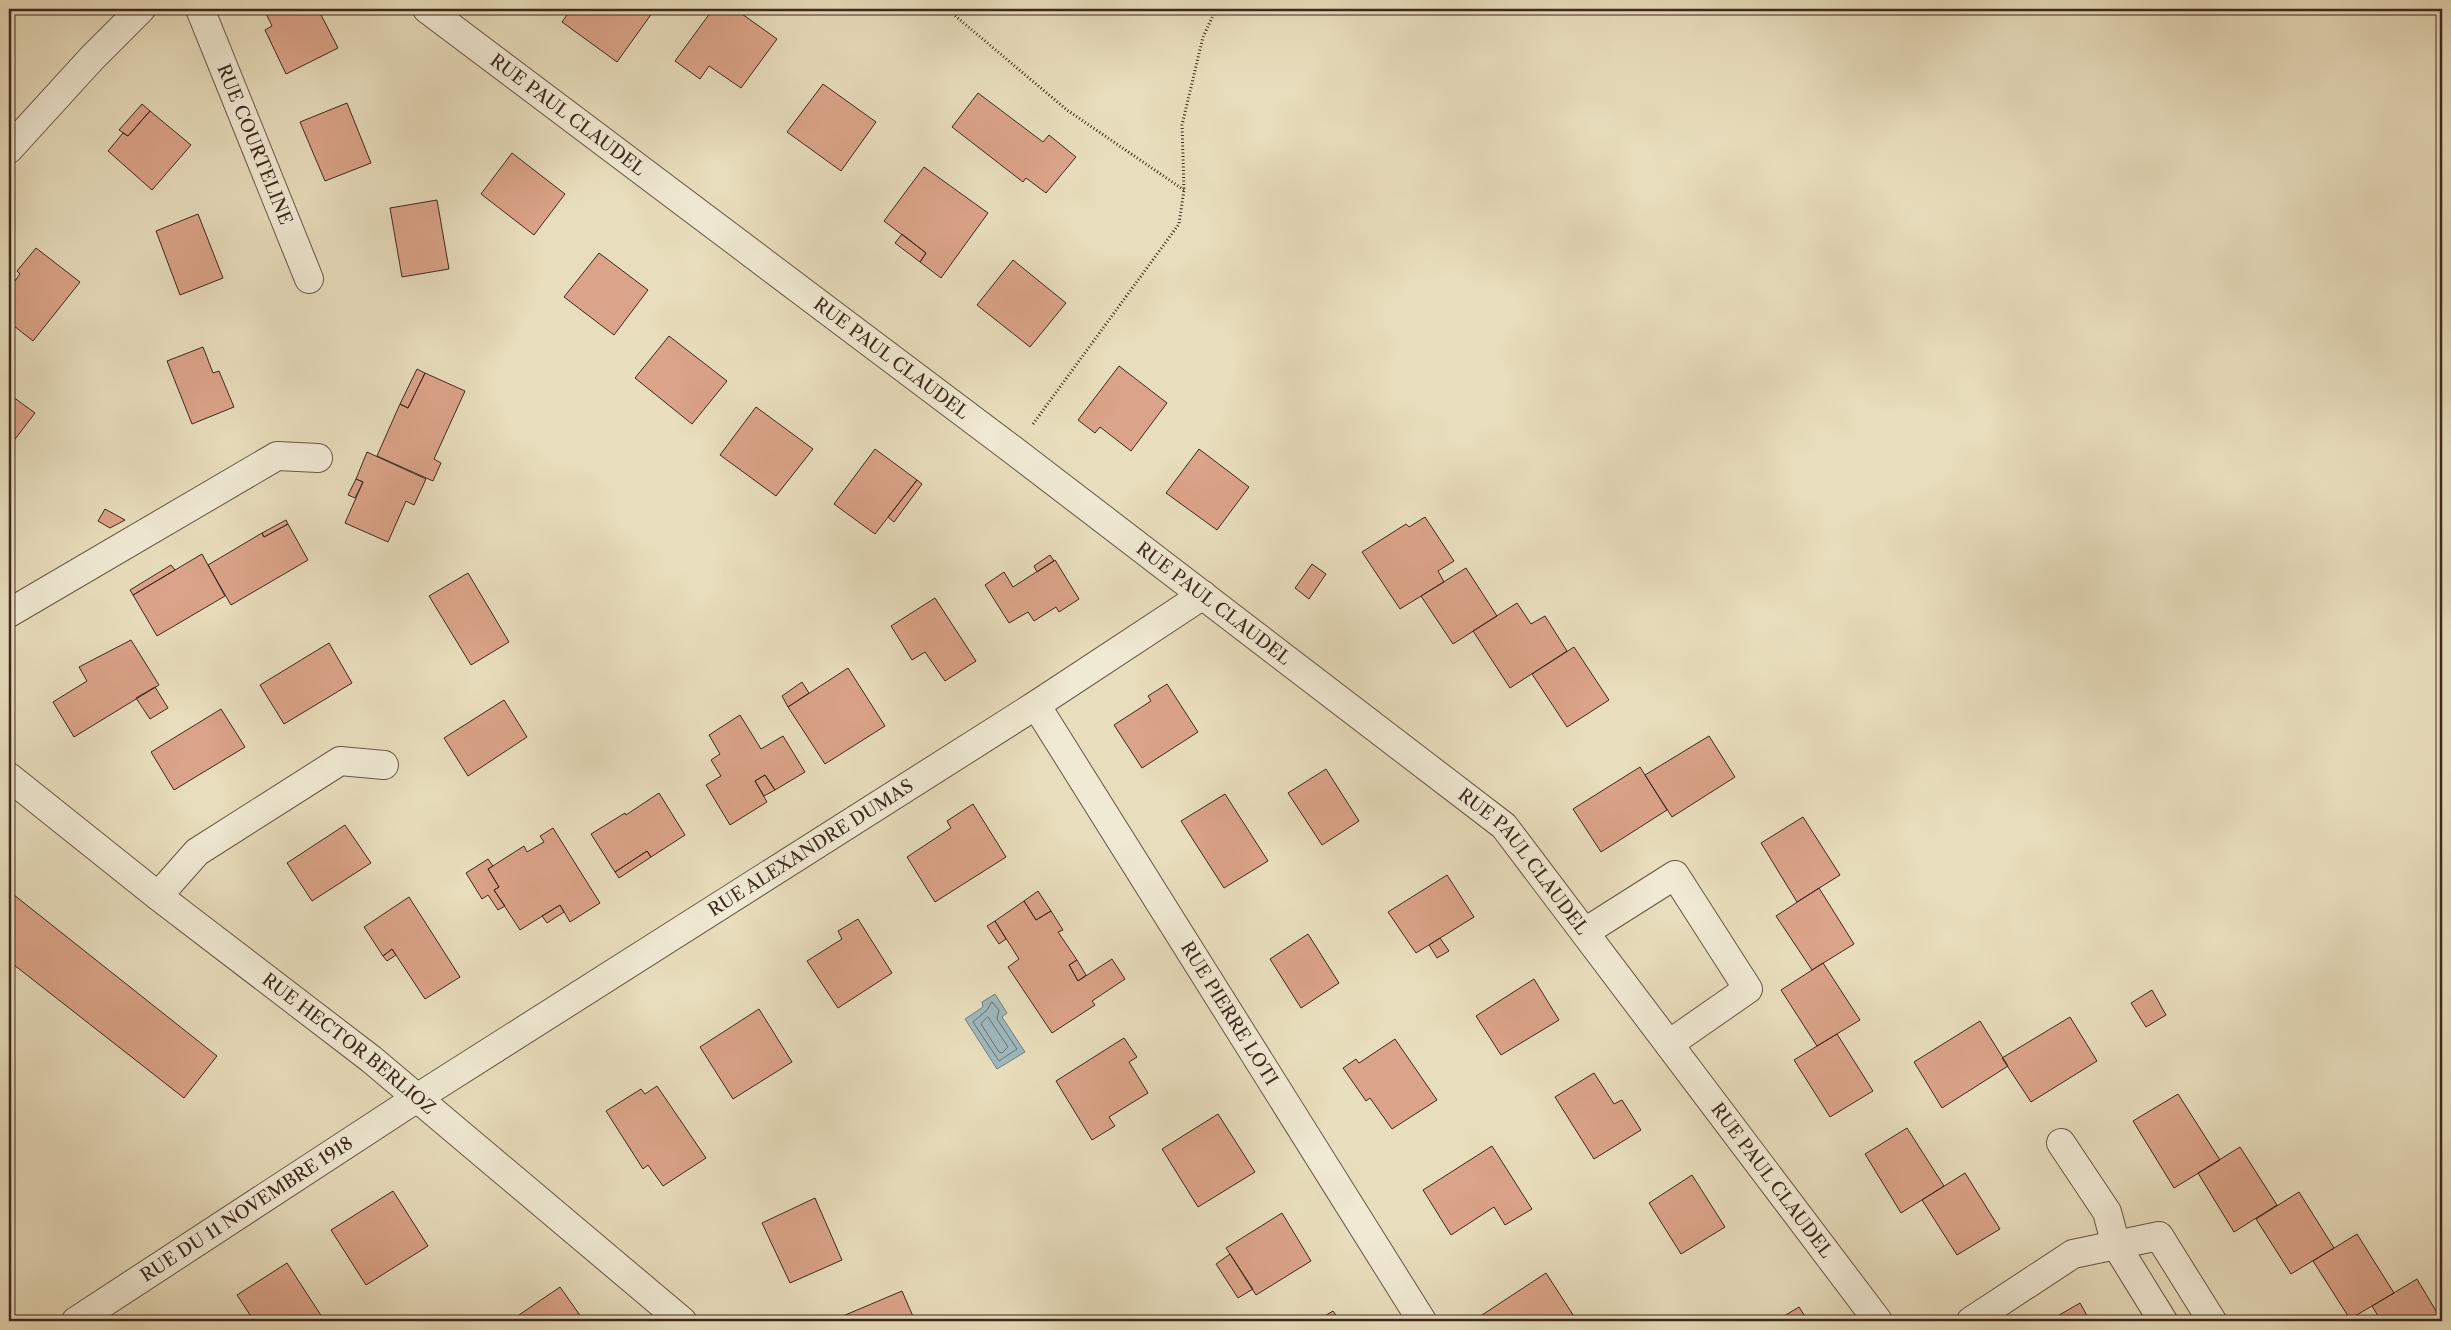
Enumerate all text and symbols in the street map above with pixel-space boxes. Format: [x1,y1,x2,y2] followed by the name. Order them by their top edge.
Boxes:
[486,49,650,180] street label: RUE PAUL CLAUDEL
[212,61,297,228] street label: RUE COURTELINE
[809,293,973,424] street label: RUE PAUL CLAUDEL
[1132,538,1295,670] street label: RUE PAUL CLAUDEL
[704,775,918,921] street label: RUE ALEXANDRE DUMAS
[1454,784,1593,939] street label: RUE PAUL CLAUDEL
[1176,937,1283,1089] street label: RUE PIERRE LOTI
[258,969,440,1119] street label: RUE HECTOR BERLIOZ
[1706,1099,1837,1262] street label: RUE PAUL CLAUDEL
[136,1132,357,1287] street label: RUE DU 11 NOVEMBRE 1918

